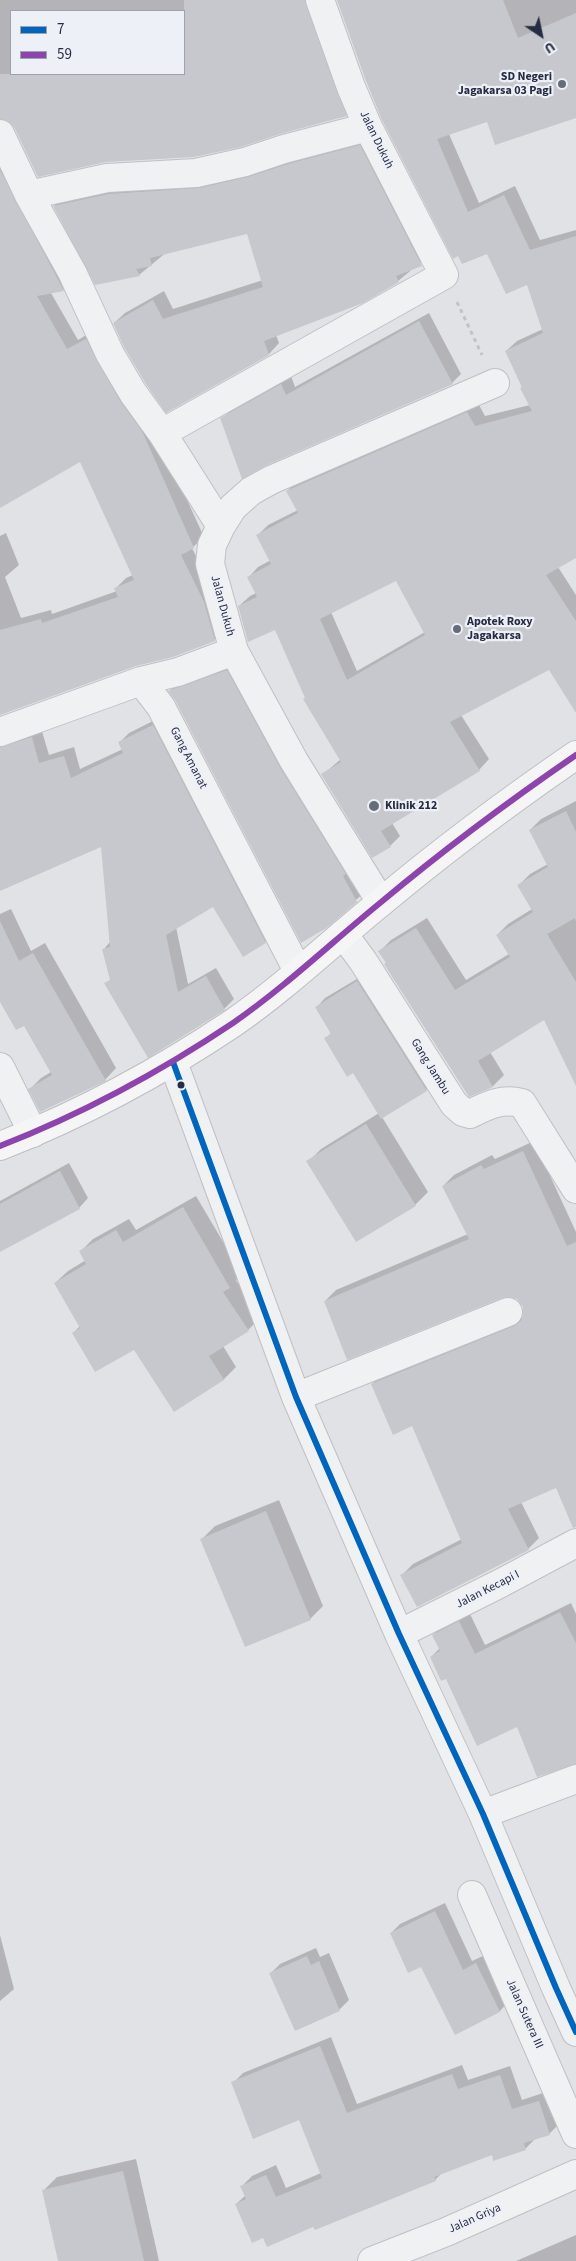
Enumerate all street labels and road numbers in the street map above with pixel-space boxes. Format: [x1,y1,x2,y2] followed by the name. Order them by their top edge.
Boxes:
[356,109,396,171] street label: Jalan Dukuh
[207,574,237,638] street label: Jalan Dukuh
[166,725,210,791] street label: Gang Amanat
[407,1036,453,1098] street label: Gang Jambu
[454,1568,522,1612] street label: Jalan Kecapi I
[502,1977,546,2051] street label: Jalan Sutera III
[447,2201,503,2237] street label: Jalan Griya

